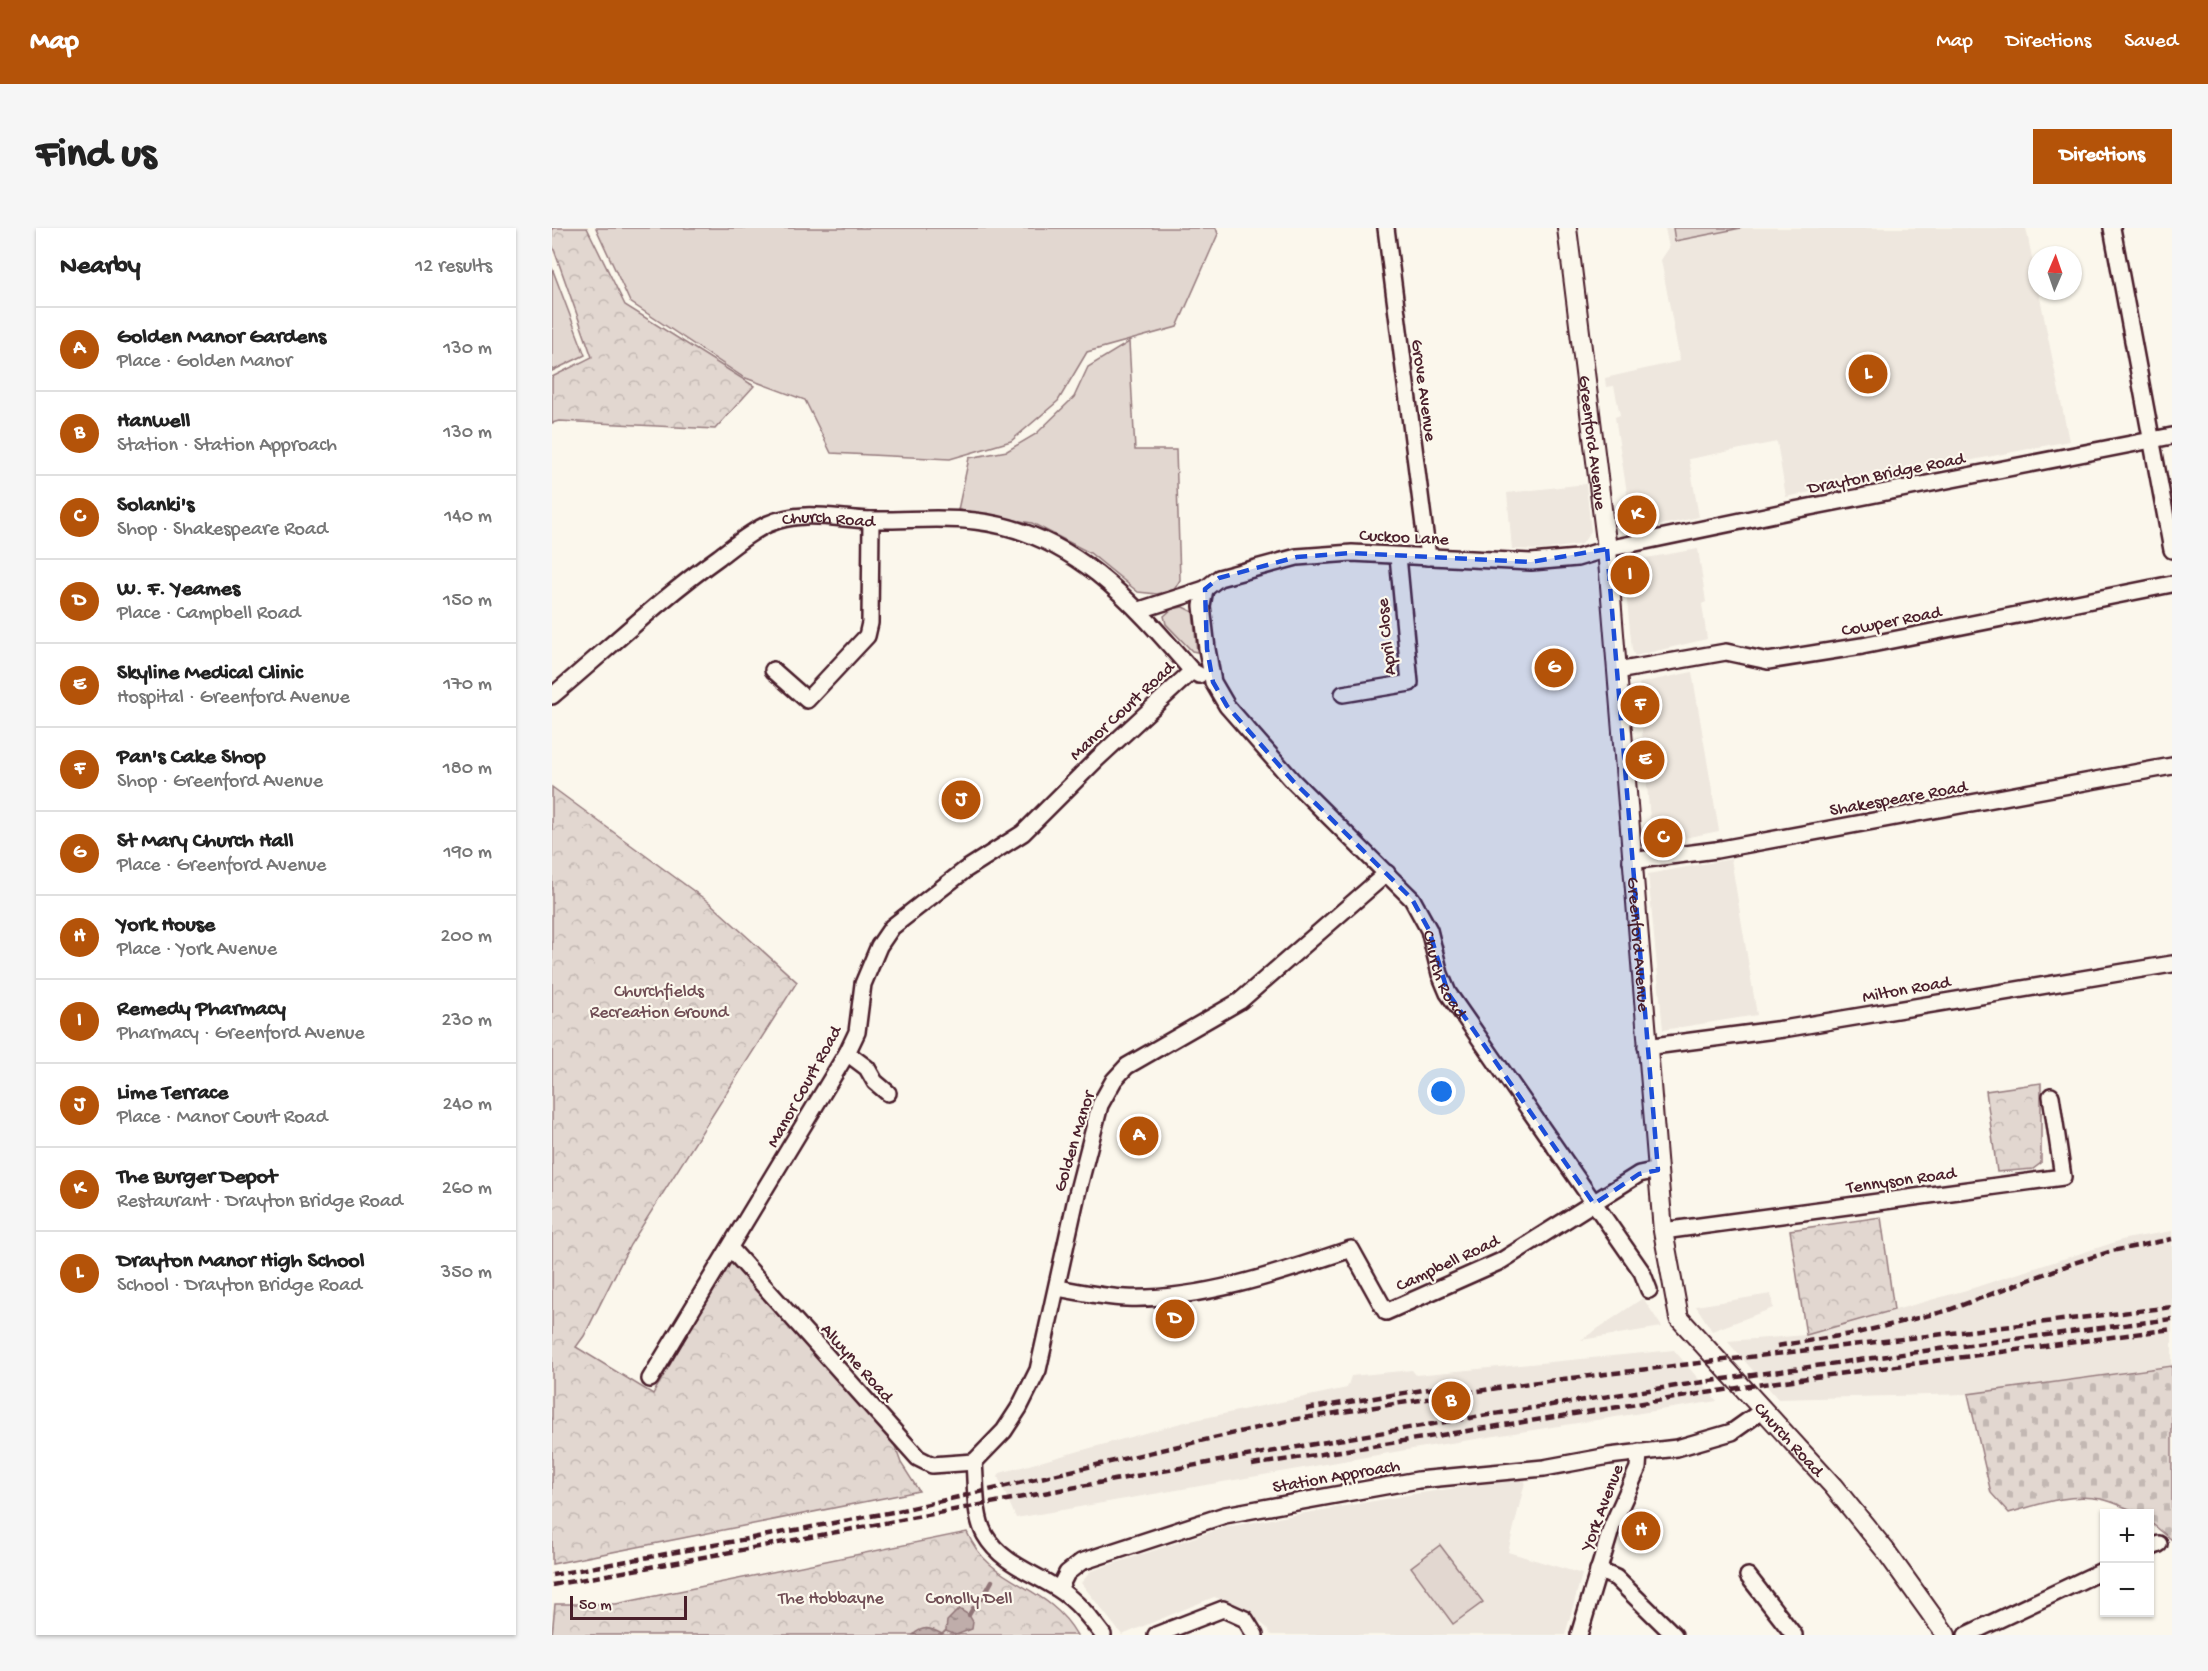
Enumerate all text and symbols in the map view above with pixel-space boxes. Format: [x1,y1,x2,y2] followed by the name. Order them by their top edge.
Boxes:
[30,26,79,59] text: Map
[1936,30,1973,55] text: Map
[2006,30,2091,55] text: Directions
[2124,30,2178,55] text: Saved
[2033,129,2172,184] button: Directions
[36,132,156,181] text: Find us
[2028,246,2082,300] north arrow
[60,252,141,283] text: Nearby
[415,256,492,279] text: 12 results
[117,325,326,351] text: Golden Manor Gardens
[74,338,85,361] text: A
[443,338,492,361] text: 130 m
[1405,338,1440,443] street label: Grove Avenue
[117,351,292,374] text: Place · Golden Manor
[1848,352,1888,396] pin: L
[1572,374,1610,512] street label: Greenford Avenue
[117,409,190,435] text: Hanwell
[74,422,85,445] text: B
[443,422,492,445] text: 130 m
[117,435,337,458] text: Station · Station Approach
[1805,449,1968,500] street label: Drayton Bridge Road
[1618,492,1656,538] pin: K
[117,493,194,519] text: Solanki's
[74,506,85,529] text: C
[444,506,492,529] text: 140 m
[780,508,877,533] street label: Church Road
[117,519,328,542] text: Shop · Shakespeare Road
[1359,526,1450,551] street label: Cuckoo Lane
[1610,552,1650,598] pin: I
[117,577,240,603] text: W. F. Yeames
[73,590,86,613] text: D
[443,590,492,613] text: 150 m
[1373,597,1402,676] street label: April Close
[1840,602,1945,642] street label: Cowper Road
[117,603,301,626] text: Place · Campbell Road
[1534,646,1574,690] pin: G
[1066,657,1181,766] street label: Manor Court Road
[117,661,303,687] text: Skyline Medical Clinic
[73,674,86,697] text: E
[443,674,492,697] text: 170 m
[1620,682,1660,728] pin: F
[117,687,350,710] text: Hospital · Greenford Avenue
[1626,738,1664,782] pin: E
[117,745,265,771] text: Pan's Cake Shop
[74,758,85,781] text: F
[443,758,492,781] text: 180 m
[117,771,323,794] text: Shop · Greenford Avenue
[1828,777,1970,822] street label: Shakespeare Road
[942,778,980,822] pin: J
[1644,816,1682,860] pin: C
[117,829,294,855] text: St Mary Church Hall
[73,842,86,865] text: G
[444,842,492,865] text: 190 m
[117,855,326,878] text: Place · Greenford Avenue
[1621,876,1653,1013] street label: Greenford Avenue
[117,913,215,939] text: York House
[74,926,85,949] text: H
[441,926,492,949] text: 200 m
[1416,928,1471,1025] street label: Church Road
[117,939,277,962] text: Place · York Avenue
[1861,972,1954,1009] street label: Milton Road
[590,982,730,1024] park label: Churchfields Recreation Ground
[117,997,286,1023] text: Remedy Pharmacy
[77,1010,82,1033] text: I
[442,1010,492,1033] text: 230 m
[763,1021,848,1152] street label: Manor Court Road
[117,1023,365,1046] text: Pharmacy · Greenford Avenue
[1427,1077,1456,1106] your location
[117,1081,228,1107] text: Lime Terrace
[1050,1087,1101,1195] street label: Golden Manor
[74,1094,85,1117] text: J
[442,1094,492,1117] text: 240 m
[117,1107,327,1130] text: Place · Manor Court Road
[1120,1114,1158,1158] pin: A
[1844,1163,1959,1200] street label: Tennyson Road
[117,1165,277,1191] text: The Burger Depot
[74,1178,85,1201] text: K
[442,1178,492,1201] text: 260 m
[117,1191,403,1214] text: Restaurant · Drayton Bridge Road
[1393,1231,1504,1297] street label: Campbell Road
[117,1249,365,1275] text: Drayton Manor High School
[76,1262,83,1285] text: L
[441,1262,492,1285] text: 350 m
[117,1275,362,1298] text: School · Drayton Bridge Road
[1156,1296,1194,1342] pin: D
[815,1320,898,1408] street label: Alwyne Road
[1432,1378,1470,1424] pin: B
[1748,1399,1828,1483] street label: Church Road
[1271,1456,1402,1499] street label: Station Approach
[1577,1461,1630,1556] street label: York Avenue
[1622,1508,1660,1554] pin: H
[2100,1509,2154,1617] map controls
[2100,1509,2154,1563] button: +
[2100,1563,2154,1617] button: −
[777,1589,884,1610] park label: The Hobbayne
[926,1589,1013,1610] park label: Conolly Dell
[570,1593,687,1620] scale bar
[579,1597,612,1616] text: 50 m

